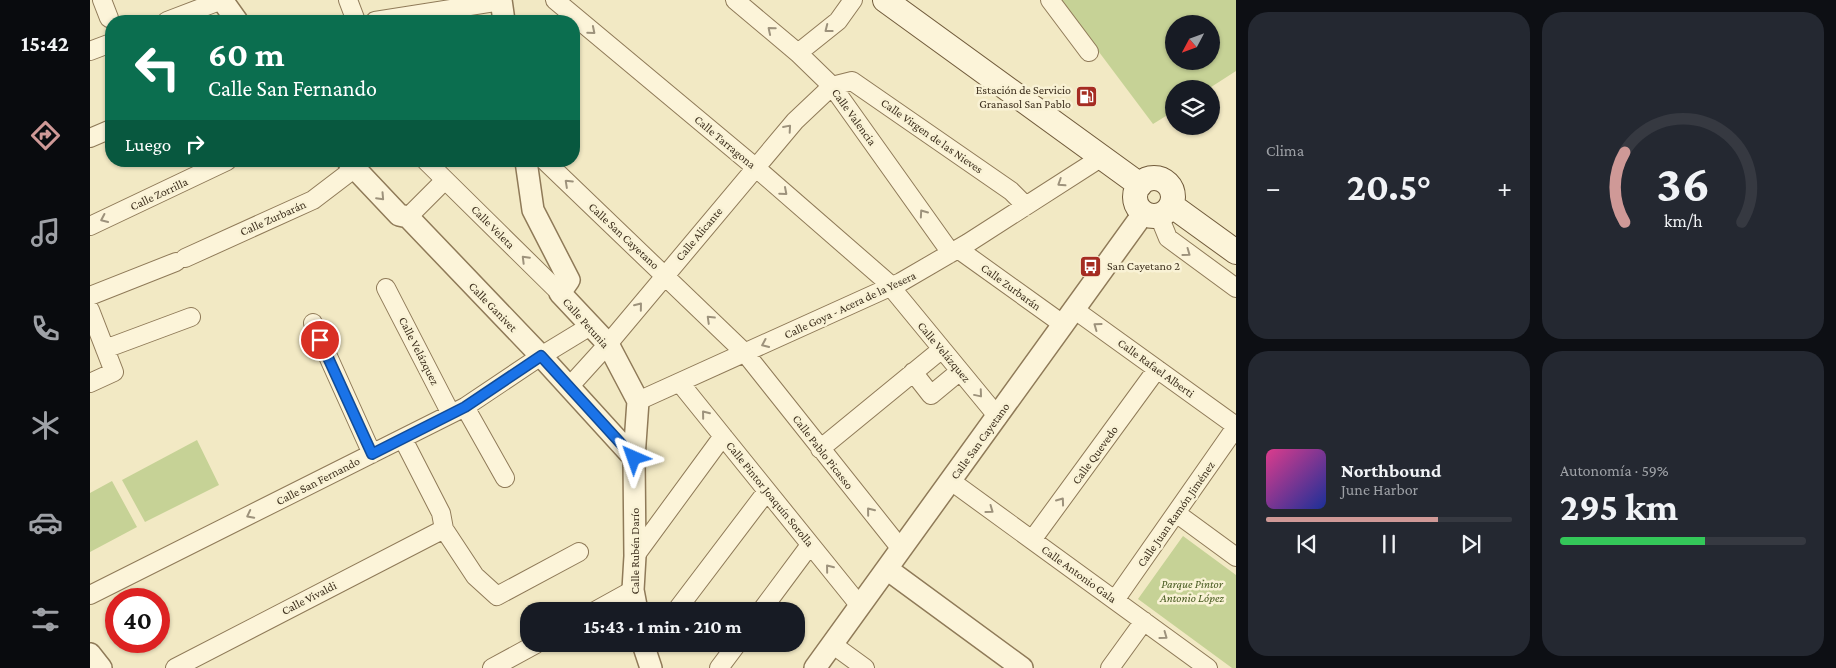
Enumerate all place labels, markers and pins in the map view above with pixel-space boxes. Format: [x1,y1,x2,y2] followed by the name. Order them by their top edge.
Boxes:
[976,83,1071,111] place label: Estación de Servicio Granasol San Pablo
[1075,85,1099,109] fuel station icon: Estación de Servicio Granasol San Pablo
[1079,254,1103,278] bus stop icon: San Cayetano 2
[1107,259,1180,273] place label: San Cayetano 2
[299,319,341,361] pin

